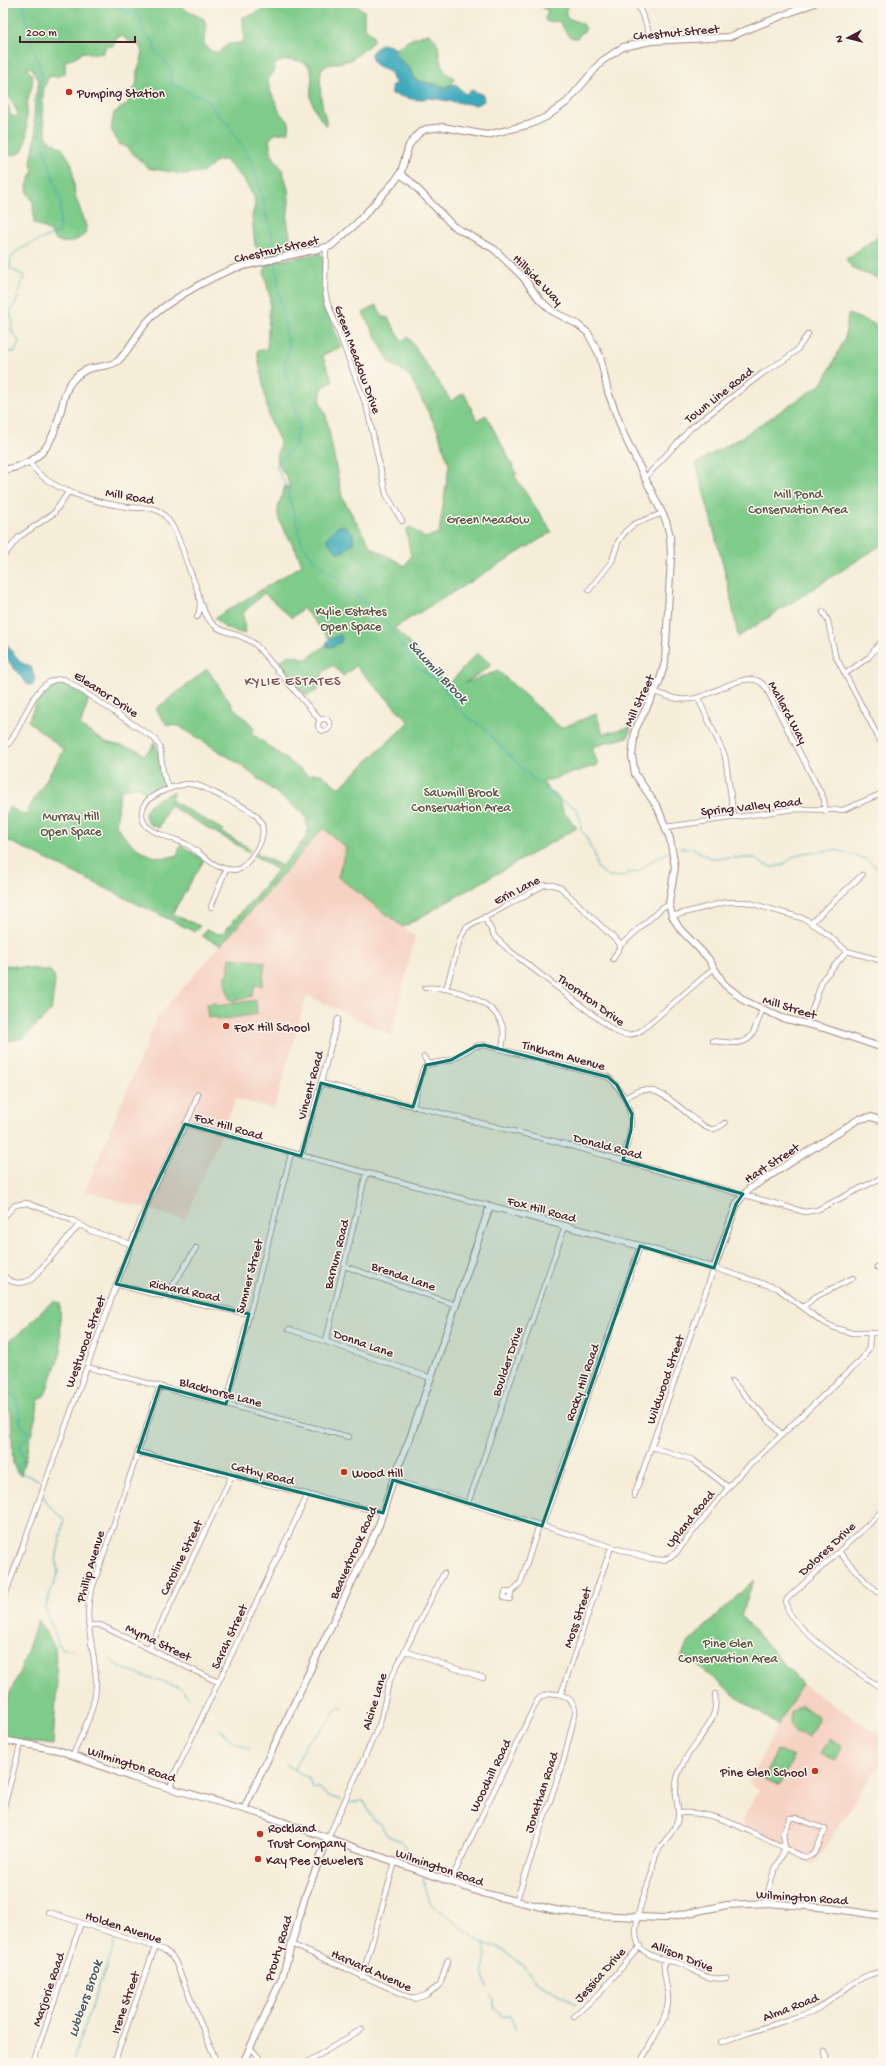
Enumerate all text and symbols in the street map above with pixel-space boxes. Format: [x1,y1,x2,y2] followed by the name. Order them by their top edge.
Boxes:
[20,18,135,44] scale bar
[828,18,868,58] north arrow
[633,22,721,45] street label: Chestnut Street
[26,27,57,41] text: 200 m
[834,35,846,43] text: N
[64,87,74,97] marker: Pumping Station
[76,87,166,102] place label: Pumping Station
[233,233,322,267] street label: Chestnut Street
[509,252,566,310] street label: Hillside Way
[330,304,383,416] street label: Green Meadow Drive
[681,364,758,428] street label: Town Line Road
[104,486,156,509] street label: Mill Road
[748,488,848,518] park label: Mill Pond Conservation Area
[447,513,529,528] park label: Green Meadow
[315,605,388,635] park label: Kylie Estates Open Space
[404,637,472,709] water label: Sawmill Brook
[71,669,141,722] street label: Eleanor Drive
[622,671,659,729] street label: Mill Street
[244,674,342,691] district label: KYLIE ESTATES
[764,679,810,748] street label: Mallard Way
[411,786,511,816] park label: Sawmill Brook Conservation Area
[700,795,804,820] street label: Spring Valley Road
[41,810,102,840] park label: Murray Hill Open Space
[492,873,543,909] street label: Erin Lane
[553,971,627,1031] street label: Thornton Drive
[761,993,820,1024] street label: Mill Street
[221,1021,231,1031] marker: Fox Hill School
[233,1021,310,1036] place label: Fox Hill School
[519,1038,607,1075] street label: Tinkham Avenue
[295,1048,328,1123] street label: Vincent Road
[191,1110,266,1145] street label: Fox Hill Road
[570,1131,645,1164] street label: Donald Road
[742,1140,804,1187] street label: Hart Street
[504,1194,579,1227] street label: Fox Hill Road
[321,1217,354,1292] street label: Barnum Road
[233,1236,268,1316] street label: Sumner Street
[368,1259,438,1295] street label: Brenda Lane
[148,1277,223,1307] street label: Richard Road
[63,1292,111,1390] street label: Westwood Street
[489,1325,527,1400] street label: Boulder Drive
[330,1327,396,1362] street label: Donna Lane
[644,1332,689,1426] street label: Wildwood Street
[563,1341,604,1423] street label: Rocky Hill Road
[177,1375,263,1412] street label: Blackhorse Lane
[229,1459,297,1490] street label: Cathy Road
[339,1467,349,1477] marker: Wood Hill
[352,1467,403,1482] place label: Wood Hill
[663,1487,719,1551] street label: Upland Road
[327,1503,382,1603] street label: Beaverbrook Road
[158,1516,208,1598] street label: Caroline Street
[795,1519,859,1581] street label: Dolores Drive
[74,1529,109,1605] street label: Phillip Avenue
[561,1584,596,1650] street label: Moss Street
[209,1601,253,1672] street label: Sarah Street
[123,1621,195,1666] street label: Myrna Street
[678,1637,778,1667] park label: Pine Glen Conservation Area
[360,1671,391,1732] street label: Alcine Lane
[467,1736,516,1815] street label: Woodhill Road
[85,1744,179,1787] street label: Wilmington Road
[522,1749,563,1835] street label: Jonathan Road
[719,1766,807,1781] place label: Pine Glen School
[810,1766,820,1776] marker: Pine Glen School
[267,1822,347,1852] place label: Rockland Trust Company
[255,1829,265,1839] marker: Rockland Trust Company
[393,1846,486,1891] street label: Wilmington Road
[253,1854,263,1864] marker: Kay Pee Jewelers
[266,1854,364,1869] place label: Kay Pee Jewelers
[755,1888,850,1909] street label: Wilmington Road
[83,1909,164,1948] street label: Holden Avenue
[262,1913,297,1984] street label: Prouty Road
[649,1938,715,1977] street label: Allison Drive
[572,1945,630,2006] street label: Jessica Drive
[328,1947,414,1996] street label: Harvard Avenue
[30,1950,69,2029] street label: Marjorie Road
[65,1957,108,2039] water label: Lubbers Brook
[109,1968,145,2036] street label: Irene Street
[761,1990,822,2026] street label: Alma Road

